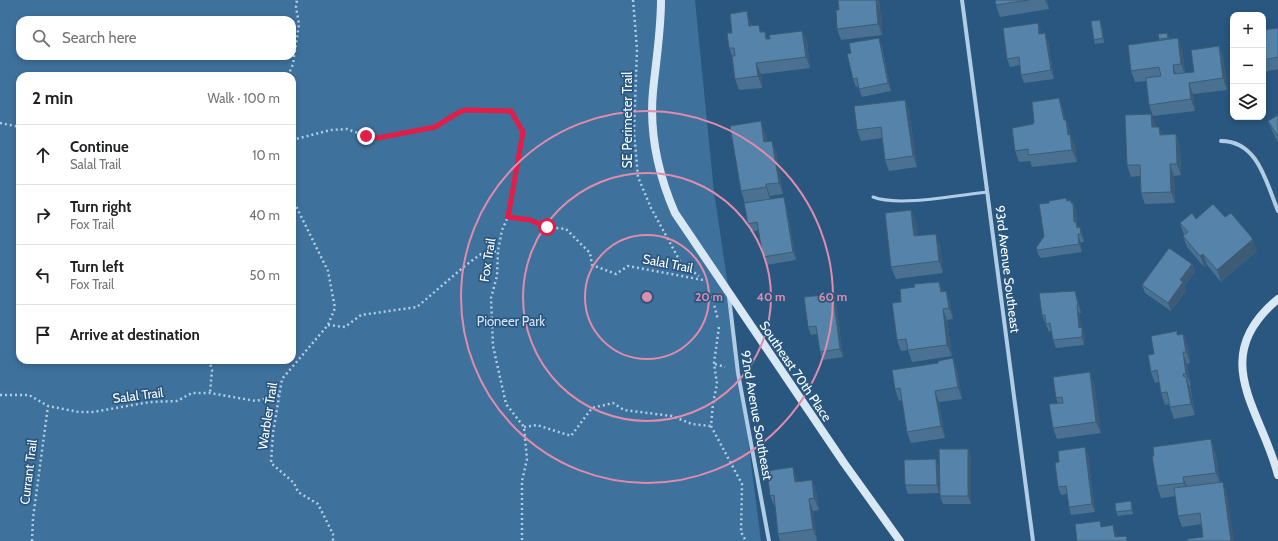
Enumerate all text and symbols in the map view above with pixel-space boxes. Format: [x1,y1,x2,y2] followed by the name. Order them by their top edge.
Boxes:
[1230,12,1266,120] map controls
[1230,12,1266,48] button: +
[16,16,296,60] search box
[30,27,52,49] icon: search
[62,29,137,47] text: Search here
[1230,48,1266,84] button: −
[619,72,635,168] street label: SE Perimeter Trail
[1230,84,1266,120] button: layers
[32,88,73,108] text: 2 min
[207,90,280,106] text: Walk · 100 m
[357,127,375,145] route end
[70,138,129,156] text: Continue
[32,144,54,166] icon: ahead
[252,147,280,163] text: 10 m
[70,156,121,172] text: Salal Trail
[70,198,131,216] text: Turn right
[32,204,54,226] icon: right
[992,204,1024,334] street label: 93rd Avenue Southeast
[249,207,280,223] text: 40 m
[70,216,114,232] text: Fox Trail
[538,218,556,236] route start
[476,237,498,283] street label: Fox Trail
[641,250,695,276] street label: Salal Trail
[70,258,124,276] text: Turn left
[32,264,54,286] icon: left
[250,267,280,283] text: 50 m
[70,276,114,292] text: Fox Trail
[695,289,723,304] text: 20 m
[756,289,786,304] text: 40 m
[819,289,847,304] text: 60 m
[640,290,654,304] centre of rings
[477,313,545,329] park label: Pioneer Park
[756,318,836,424] street label: Southeast 70th Place
[32,324,54,346] icon: arrive
[70,326,200,344] text: Arrive at destination
[738,349,776,482] street label: 92nd Avenue Southeast
[254,381,280,451] street label: Warbler Trail
[112,384,164,406] street label: Salal Trail
[16,439,40,505] street label: Currant Trail

